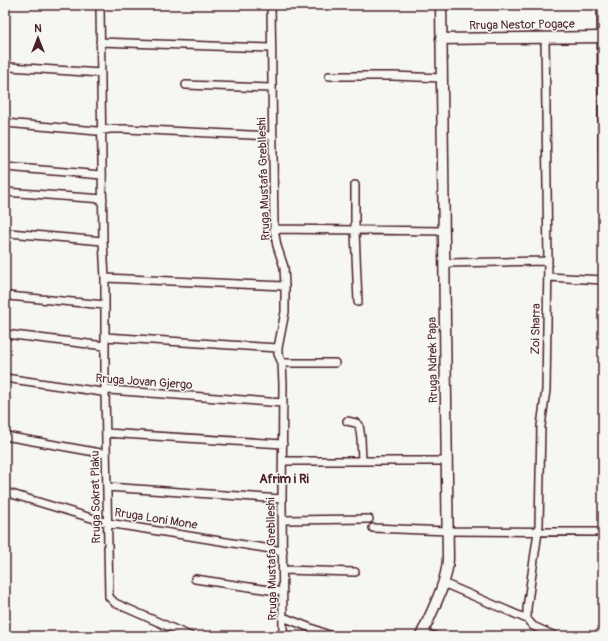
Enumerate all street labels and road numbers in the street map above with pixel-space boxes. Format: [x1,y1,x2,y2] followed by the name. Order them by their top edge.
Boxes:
[469,17,575,33] street label: Rruga Nestor Pogaçe
[254,117,274,241] street label: Rruga Mustafa Greblleshi
[528,303,544,355] street label: Zoi Sharra
[425,316,441,403] street label: Rruga Ndrek Papa
[95,371,194,393] street label: Rruga Jovan Gjergo
[88,450,104,544] street label: Rruga Sokrat Plaku
[263,497,281,621] street label: Rruga Mustafa Greblleshi
[113,505,199,533] street label: Rruga Loni Mone

